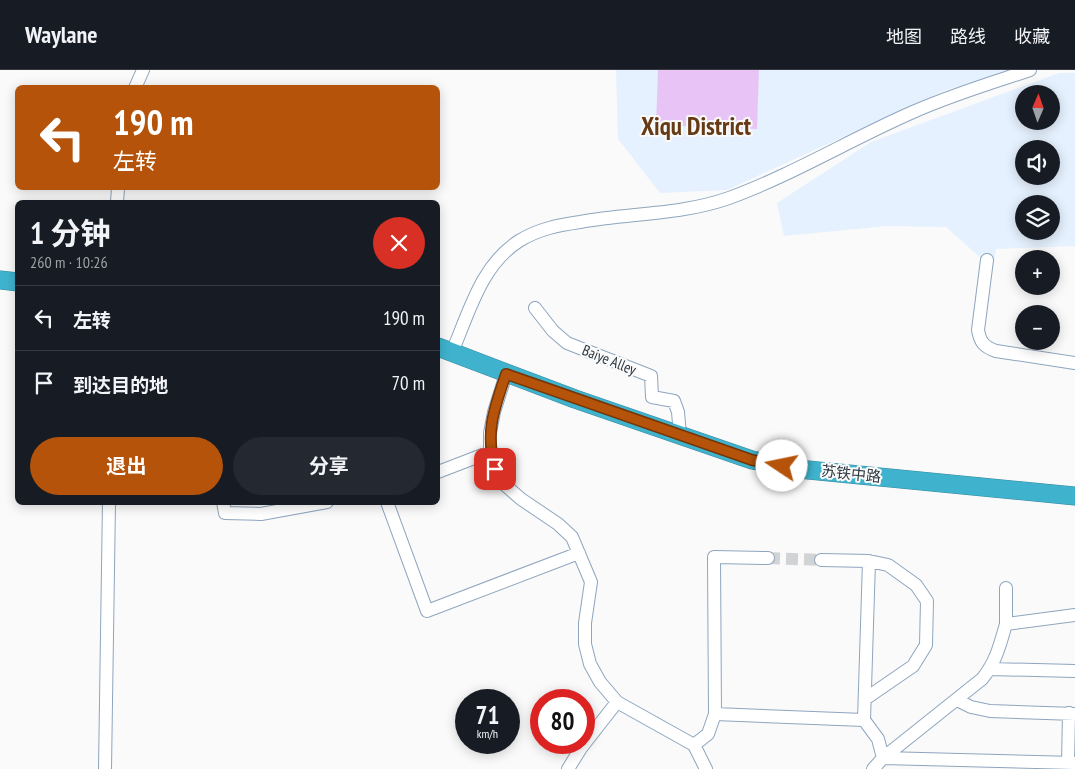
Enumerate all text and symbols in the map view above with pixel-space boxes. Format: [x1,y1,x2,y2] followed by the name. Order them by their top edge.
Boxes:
[25,19,98,50] text: Waylane
[886,25,922,48] text: 地图
[950,25,986,48] text: 路线
[1014,25,1050,48] text: 收藏
[1015,85,1060,130] north arrow
[1015,85,1060,350] map controls
[113,99,194,145] text: 190 m
[30,105,95,170] icon: left
[641,110,752,142] district label: Xiqu District
[1015,140,1060,185] button: sound
[113,147,157,175] text: 左转
[1015,195,1060,240] button: layers
[30,213,111,252] text: 1 分钟
[373,217,425,269] button: close
[1015,250,1060,295] button: +
[30,252,108,272] text: 260 m · 10:26
[30,304,58,332] icon: left
[1015,305,1060,350] button: −
[383,306,425,330] text: 190 m
[73,308,111,332] text: 左转
[579,340,639,379] street label: Baiye Alley
[30,369,58,397] icon: arrive
[392,371,425,395] text: 70 m
[73,373,168,397] text: 到达目的地
[30,437,223,495] button: 退出
[233,437,425,495] button: 分享
[755,439,807,491] position arrow
[474,448,516,490] pin
[481,455,509,483] icon: arrive
[820,461,882,486] street label: 苏铁中路
[530,689,595,754] speed limit sign: 80
[476,699,499,731] text: 71
[477,726,498,741] text: km/h

